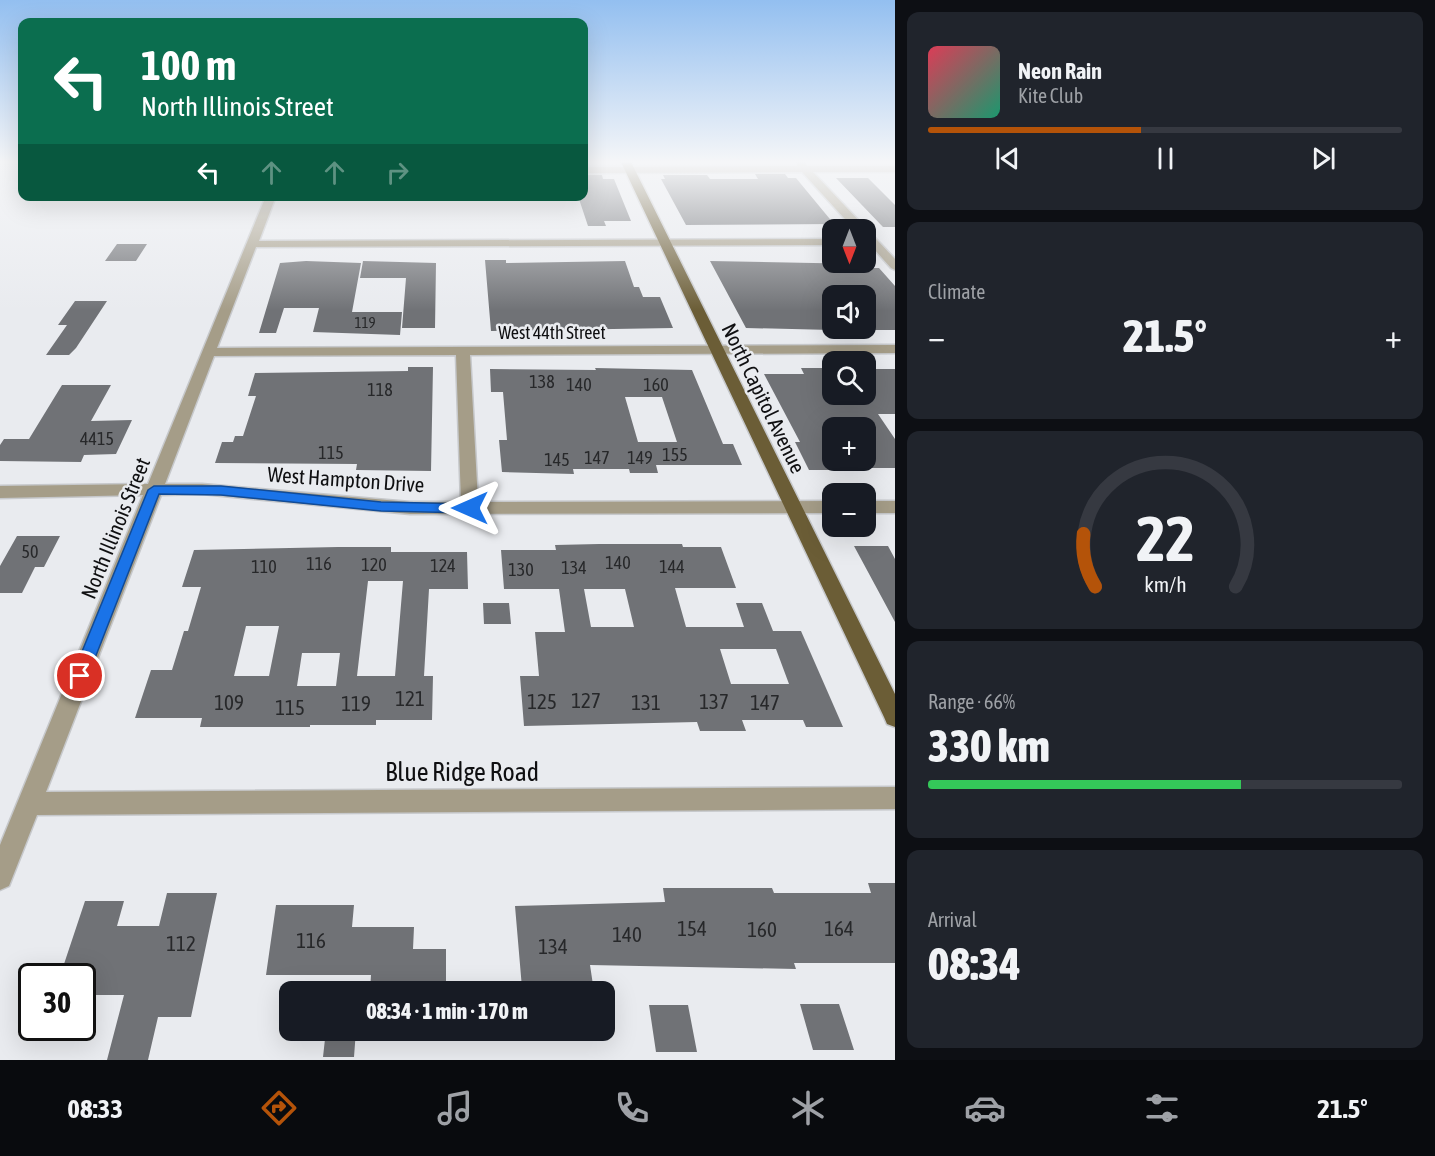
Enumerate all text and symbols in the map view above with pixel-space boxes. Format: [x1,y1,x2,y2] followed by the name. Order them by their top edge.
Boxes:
[141,41,236,89] text: 100 m
[42,42,120,120] icon: left
[1018,58,1102,84] text: Neon Rain
[1018,84,1083,107] text: Kite Club
[141,91,334,122] text: North Illinois Street
[991,142,1024,175] icon: previous
[1149,142,1182,175] icon: pause
[1307,142,1340,175] icon: next
[192,156,225,189] icon: left
[255,156,288,189] icon: ahead
[318,156,351,189] icon: ahead
[381,156,414,189] icon: right
[822,219,876,273] north arrow
[822,219,876,537] map controls
[928,280,985,303] text: Climate
[822,285,876,339] button: sound
[1123,310,1207,362] text: 21.5°
[354,314,376,331] house number: 119
[928,317,945,355] text: −
[1385,317,1402,355] text: +
[717,319,811,477] street label: North Capitol Avenue
[498,322,606,343] street label: West 44th Street
[822,351,876,405] button: search
[529,371,555,392] house number: 138
[566,374,592,395] house number: 140
[643,374,669,395] house number: 160
[367,379,393,400] house number: 118
[822,417,876,471] button: +
[80,428,114,449] house number: 4415
[318,442,344,463] house number: 115
[662,444,688,465] house number: 155
[584,447,610,468] house number: 147
[627,447,653,468] house number: 149
[544,449,570,470] house number: 145
[76,454,154,602] street label: North Illinois Street
[267,462,425,496] street label: West Hampton Drive
[438,476,502,540] position arrow
[822,483,876,537] button: −
[1136,503,1194,574] text: 22
[22,541,38,562] house number: 50
[605,552,631,573] house number: 140
[306,553,332,574] house number: 116
[361,554,387,575] house number: 120
[430,555,456,576] house number: 124
[251,556,277,577] house number: 110
[659,556,685,577] house number: 144
[561,557,587,578] house number: 134
[508,559,534,580] house number: 130
[1144,572,1186,597] text: km/h
[54,650,105,701] pin
[63,659,96,692] icon: arrive
[395,686,425,710] house number: 121
[571,688,601,712] house number: 127
[527,689,557,713] house number: 125
[699,689,729,713] house number: 137
[214,690,244,714] house number: 109
[631,690,661,714] house number: 131
[750,690,780,714] house number: 147
[928,690,1015,713] text: Range · 66%
[341,691,371,715] house number: 119
[275,695,305,719] house number: 115
[928,720,1050,772] text: 330 km
[385,757,539,787] street label: Blue Ridge Road
[928,908,977,931] text: Arrival
[677,916,707,940] house number: 154
[824,916,854,940] house number: 164
[747,917,777,941] house number: 160
[612,922,642,946] house number: 140
[296,928,326,952] house number: 116
[166,931,196,955] house number: 112
[538,934,568,958] house number: 134
[928,938,1021,990] text: 08:34
[18,963,96,1041] speed limit sign: 30
[366,998,528,1024] text: 08:34 · 1 min · 170 m
[258,1087,300,1129] icon: directions
[434,1087,476,1129] icon: music
[611,1087,653,1129] icon: phone
[787,1087,829,1129] icon: climate
[964,1087,1006,1129] icon: car
[1141,1087,1183,1129] icon: filters
[67,1093,123,1124] text: 08:33
[1317,1093,1368,1124] text: 21.5°

